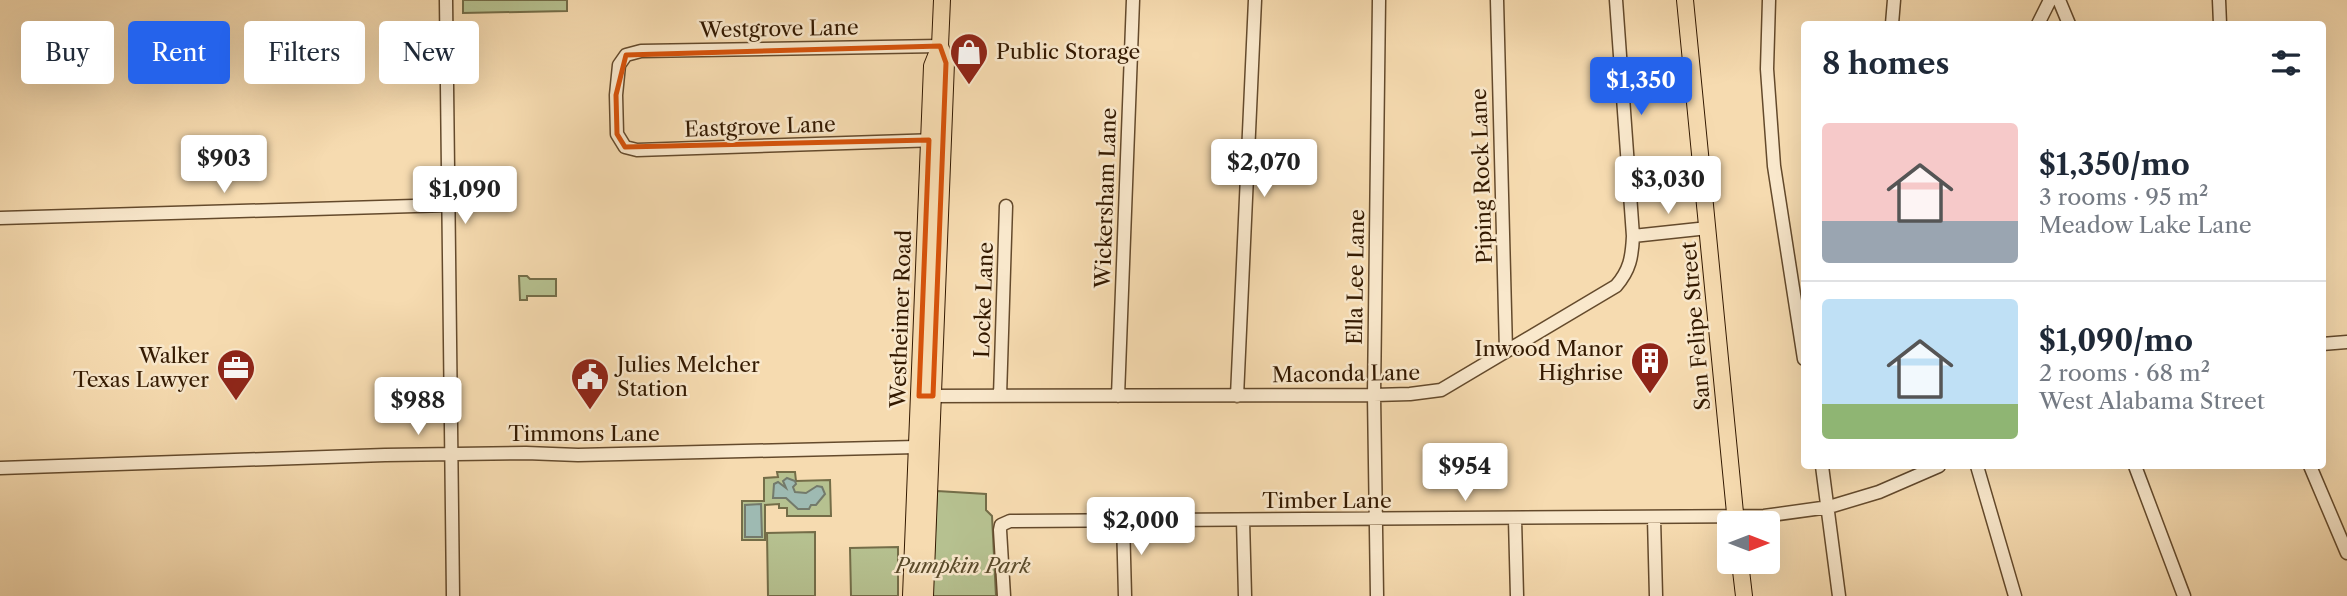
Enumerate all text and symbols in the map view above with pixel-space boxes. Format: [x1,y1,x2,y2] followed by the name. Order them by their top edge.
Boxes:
[698,15,859,42] street label: Westgrove Lane
[21,21,114,84] chip: Buy
[128,21,230,84] chip: Rent
[244,21,365,84] chip: Filters
[379,21,479,84] chip: New
[948,31,990,86] shop icon: Public Storage
[996,39,1140,64] place label: Public Storage
[2267,44,2305,82] icon: filters
[1822,45,1949,82] text: 8 homes
[1584,58,1698,117] pin: $1,350
[1606,66,1676,94] text: $1,350
[1466,88,1497,264] street label: Piping Rock Lane
[1090,107,1121,290] street label: Wickersham Lane
[684,111,836,142] street label: Eastgrove Lane
[183,136,265,195] pin: $903
[1207,140,1321,199] pin: $2,070
[197,144,251,172] text: $903
[2039,146,2190,183] text: $1,350/mo
[1227,148,1301,176] text: $2,070
[1878,151,1962,235] icon: home
[1611,156,1725,216] pin: $3,030
[1631,165,1705,193] text: $3,030
[408,166,522,226] pin: $1,090
[429,175,501,203] text: $1,090
[2039,183,2208,211] text: 3 rooms · 95 m²
[1342,209,1369,345] street label: Ella Lee Lane
[2039,211,2252,239] text: Meadow Lake Lane
[885,229,916,409] street label: Westheimer Road
[1676,240,1715,411] street label: San Felipe Street
[969,242,998,358] street label: Locke Lane
[2039,322,2193,359] text: $1,090/mo
[1878,327,1962,411] icon: home
[1475,336,1623,385] place label: Inwood Manor Highrise
[1629,340,1671,395] building icon: Inwood Manor Highrise
[73,343,209,392] place label: Walker Texas Lawyer
[215,347,257,402] office icon: Walker Texas Lawyer
[614,352,760,401] place label: Julies Melcher Station
[569,356,611,411] public building icon: Julies Melcher Station
[2039,359,2210,387] text: 2 rooms · 68 m²
[1272,360,1420,387] street label: Maconda Lane
[377,378,459,437] pin: $988
[391,386,445,414] text: $988
[2039,387,2265,415] text: West Alabama Street
[508,421,660,446] street label: Timmons Lane
[1424,444,1506,503] pin: $954
[1439,452,1491,480] text: $954
[1262,488,1392,513] street label: Timber Lane
[1084,498,1198,557] pin: $2,000
[1103,506,1179,534] text: $2,000
[1717,511,1780,574] north arrow
[1717,511,1780,574] map controls
[893,553,1031,578] park label: Pumpkin Park

